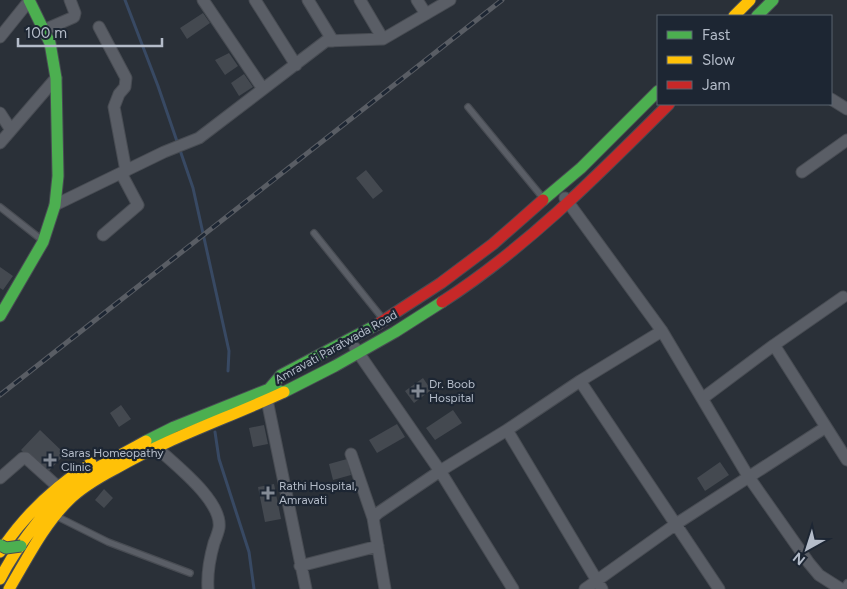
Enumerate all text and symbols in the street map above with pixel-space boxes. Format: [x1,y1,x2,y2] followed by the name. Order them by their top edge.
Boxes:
[18,15,161,47] scale bar
[657,15,832,105] legend
[25,24,67,42] text: 100 m
[702,26,731,44] text: Fast
[702,51,735,69] text: Slow
[702,76,730,94] text: Jam
[272,307,400,387] street label: Amravati Paratwada Road
[429,377,475,405] place label: Dr. Boob Hospital
[411,384,425,398] marker: Dr. Boob Hospital
[61,446,164,474] place label: Saras Homeopathy Clinic
[43,453,57,467] marker: Saras Homeopathy Clinic
[279,479,357,507] place label: Rathi Hospital, Amravati
[261,486,275,500] marker: Rathi Hospital, Amravati
[782,524,832,574] north arrow
[790,549,809,569] text: N

